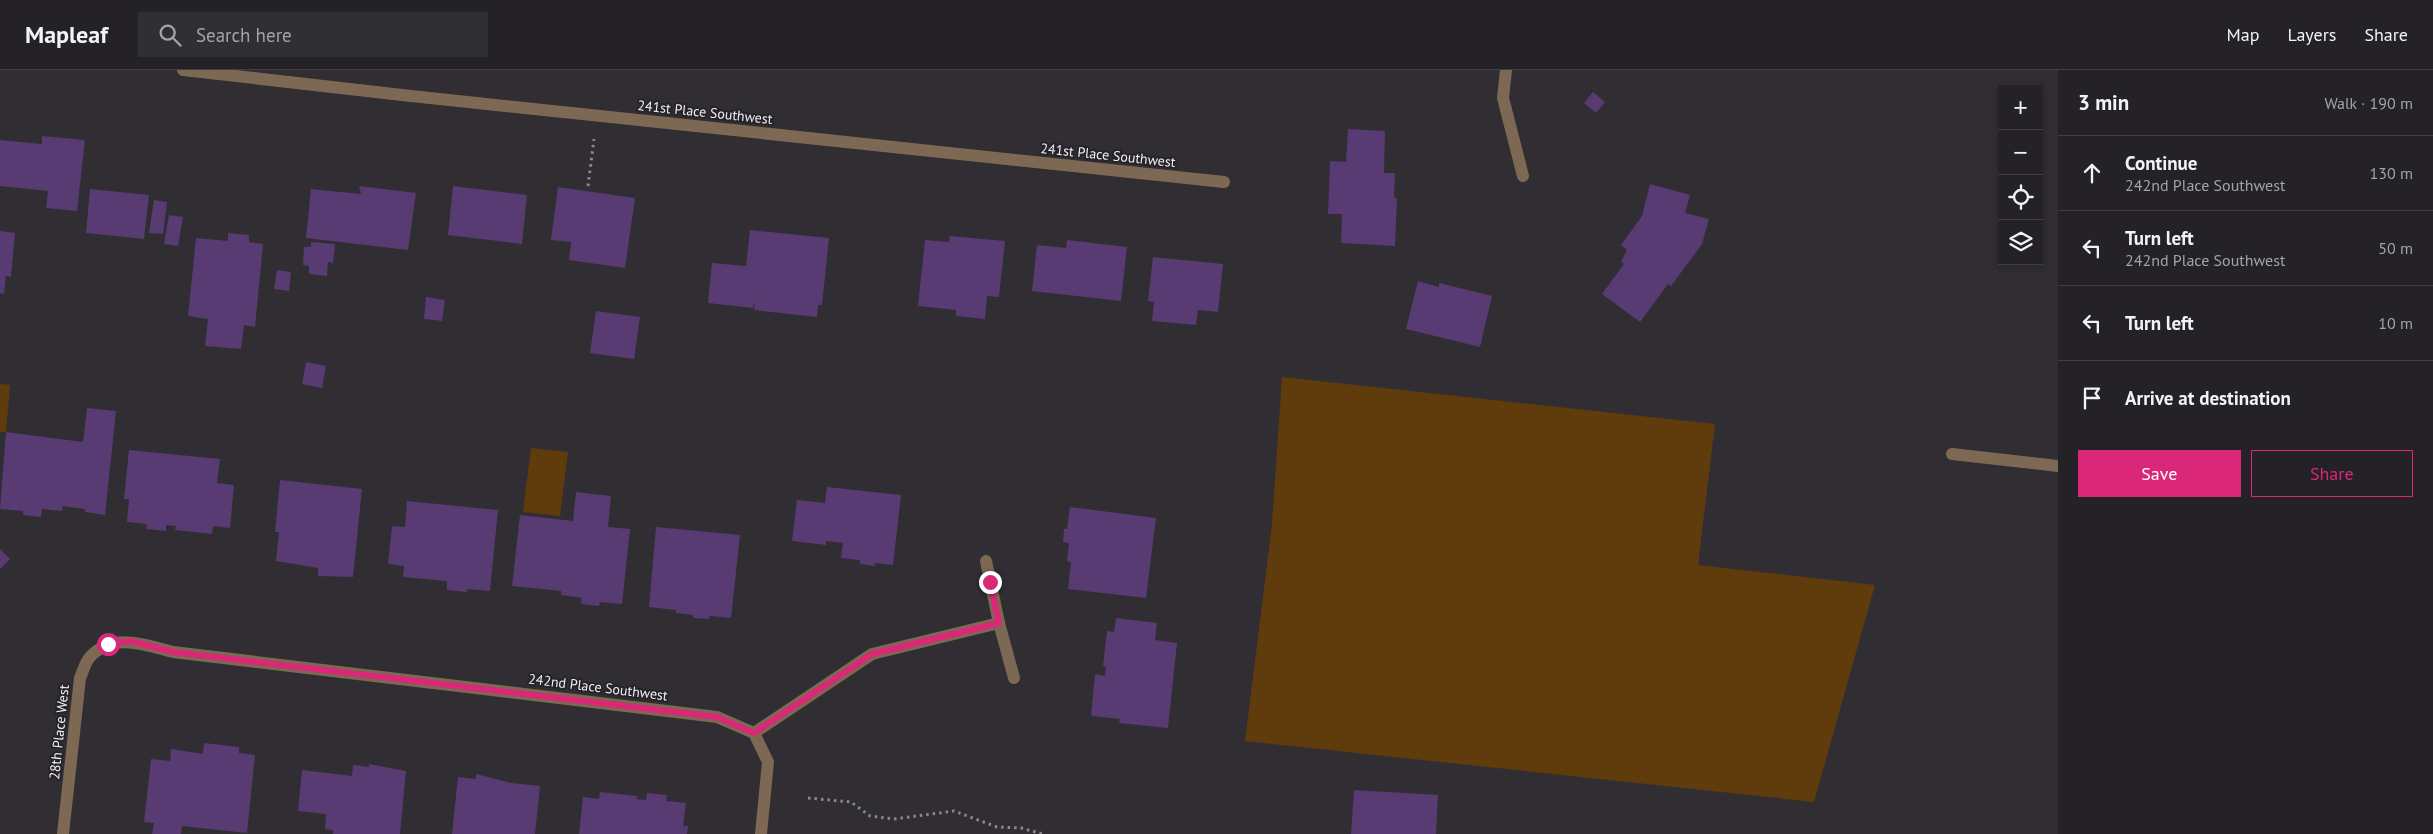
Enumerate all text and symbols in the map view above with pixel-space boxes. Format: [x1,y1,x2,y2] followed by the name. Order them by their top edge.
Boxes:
[138,12,488,57] search box
[25,19,108,50] text: Mapleaf
[156,21,184,49] icon: search
[196,23,292,47] text: Search here
[2227,23,2259,46] text: Map
[2287,23,2336,46] text: Layers
[2364,23,2408,46] text: Share
[1998,85,2043,265] map controls
[1998,85,2043,130] button: +
[2078,89,2129,116] text: 3 min
[2324,93,2413,113] text: Walk · 190 m
[637,96,774,128] street label: 241st Place Southwest
[1998,130,2043,175] button: −
[1040,139,1177,171] street label: 241st Place Southwest
[2125,151,2197,175] text: Continue
[2078,159,2106,187] icon: ahead
[2370,163,2413,183] text: 130 m
[1998,175,2043,220] button: locate
[2125,175,2285,195] text: 242nd Place Southwest
[1998,220,2043,265] button: layers
[2125,226,2194,250] text: Turn left
[2078,234,2106,262] icon: left
[2378,238,2413,258] text: 50 m
[2125,250,2285,270] text: 242nd Place Southwest
[2078,309,2106,337] icon: left
[2125,311,2194,335] text: Turn left
[2378,313,2413,333] text: 10 m
[2078,384,2106,412] icon: arrive
[2125,386,2291,410] text: Arrive at destination
[2078,450,2241,497] button: Save
[2251,450,2413,497] button: Share
[979,571,1002,594] route end
[97,633,120,656] route start
[527,670,669,705] street label: 242nd Place Southwest
[45,683,73,780] street label: 28th Place West

